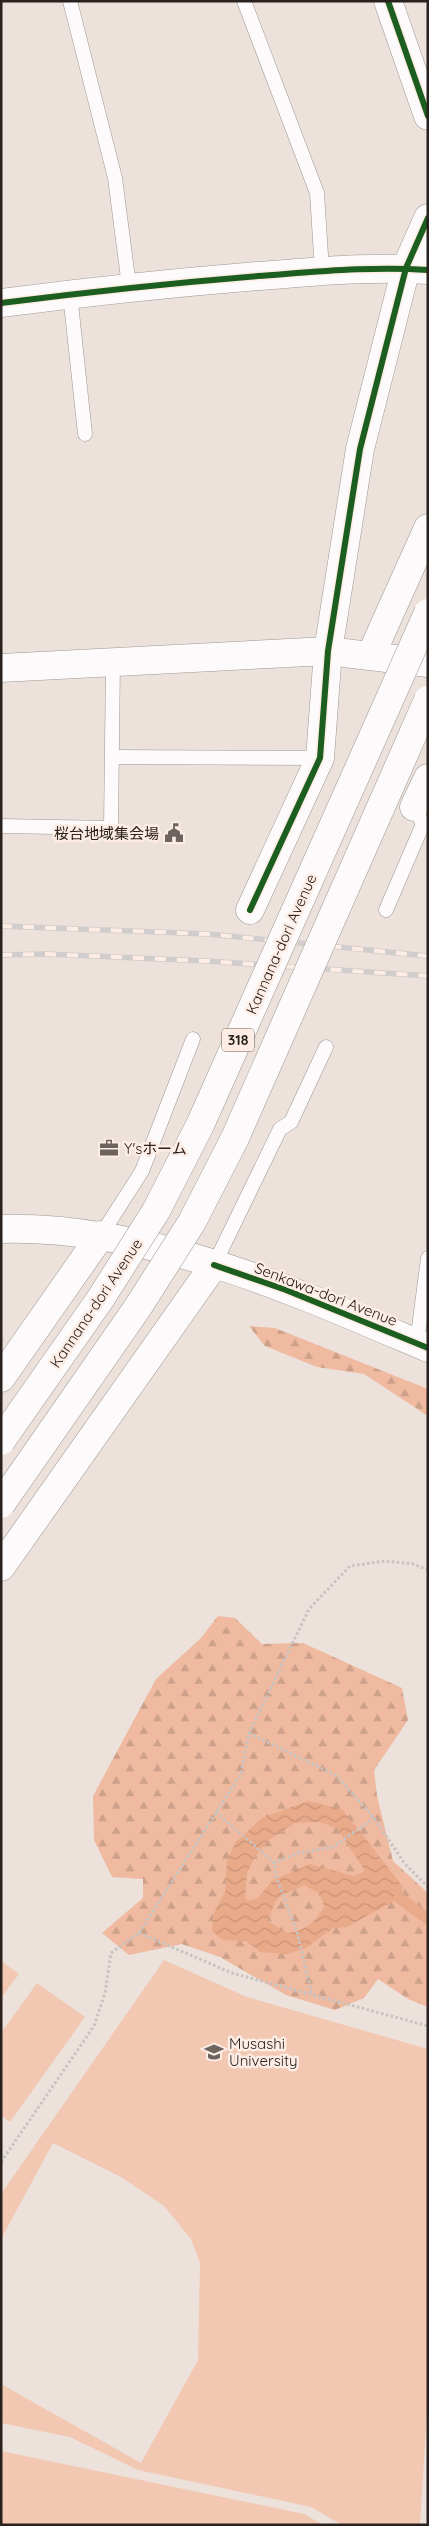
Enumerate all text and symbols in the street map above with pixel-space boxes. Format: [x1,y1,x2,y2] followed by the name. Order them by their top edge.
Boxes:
[163,822,185,844] public building icon: 桜台地域集会場
[54,824,159,843] place label: 桜台地域集会場
[241,871,321,1017] street label: Kannana-dori Avenue
[222,1028,254,1052] road number: 318
[98,1137,120,1159] office icon: Y'sホーム
[124,1139,187,1158] place label: Y'sホーム
[46,1235,146,1371] street label: Kannana-dori Avenue
[252,1258,400,1330] street label: Senkawa-dori Avenue
[229,2034,298,2070] place label: Musashi University
[203,2041,225,2063] school or university icon: Musashi University

